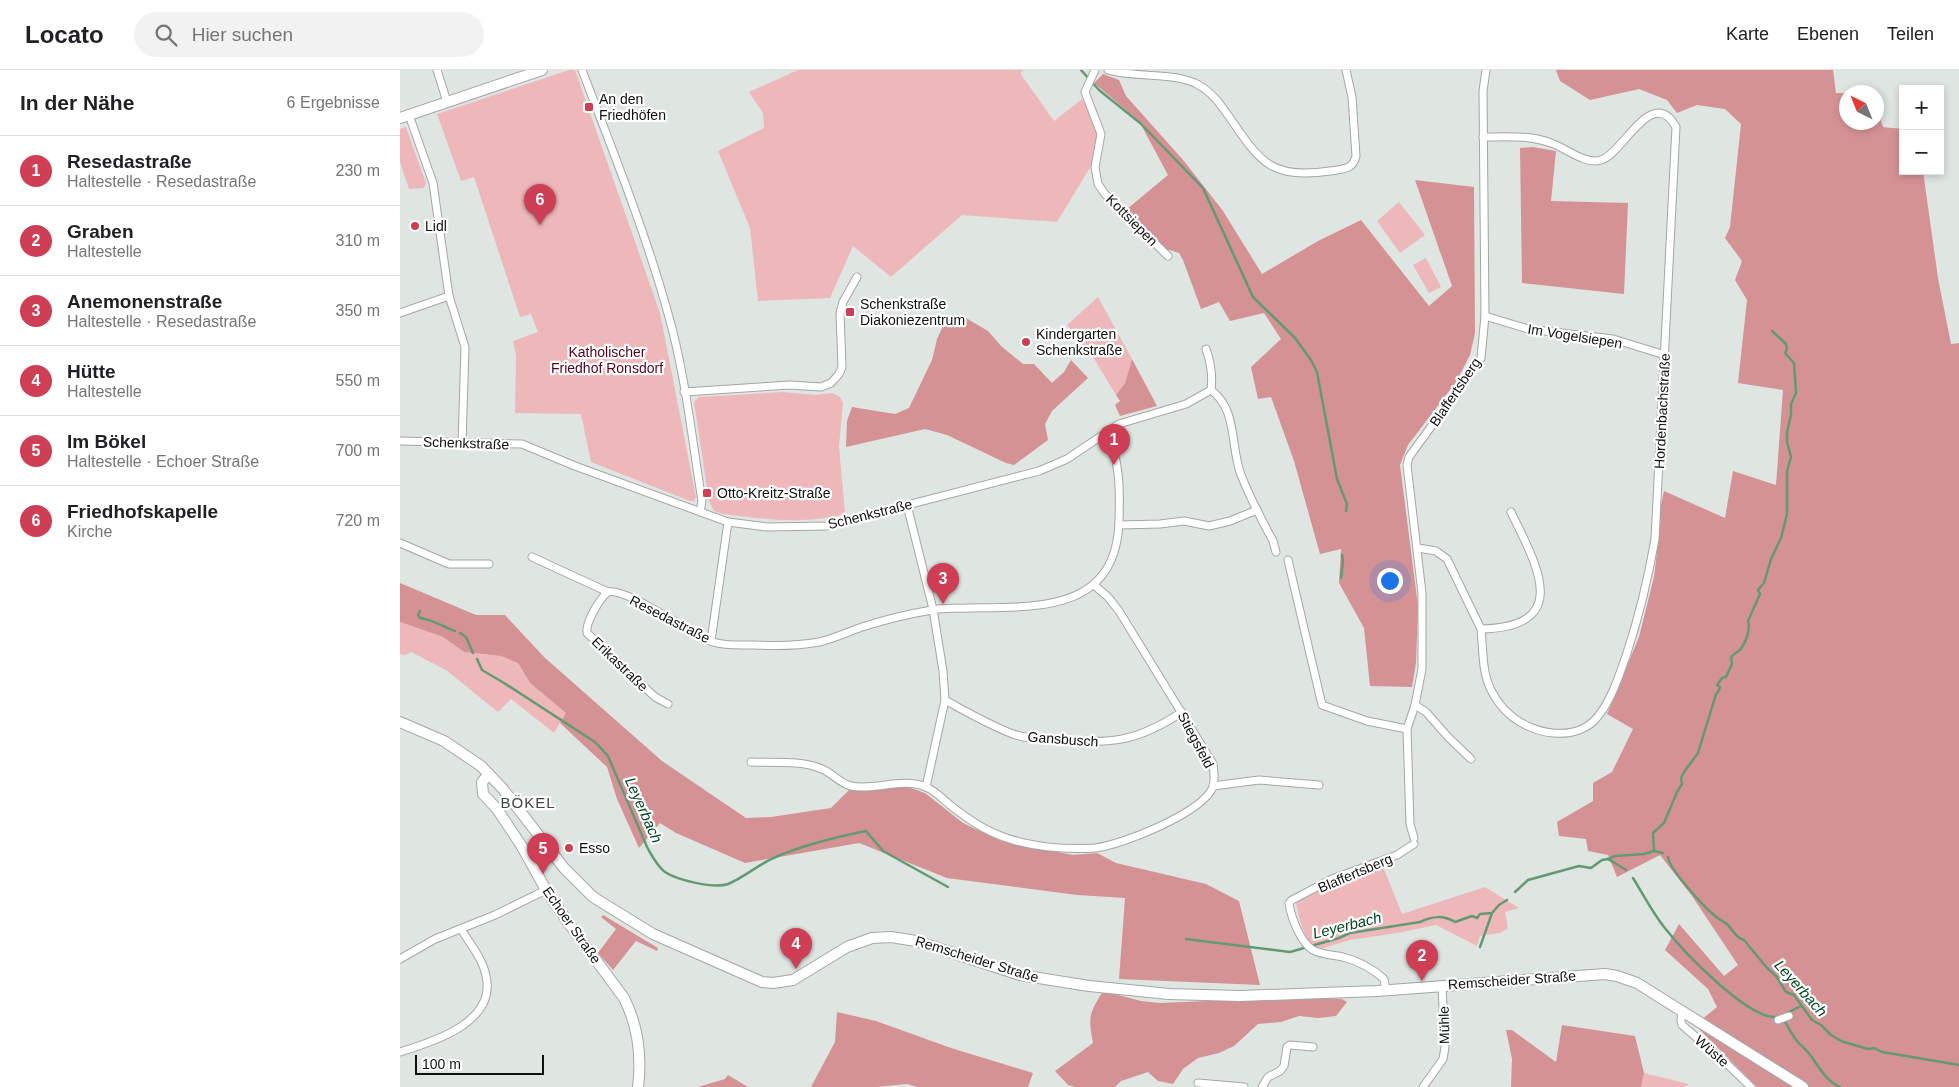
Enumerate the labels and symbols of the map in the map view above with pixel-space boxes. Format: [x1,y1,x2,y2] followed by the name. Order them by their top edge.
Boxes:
[1839,85,1884,130] north arrow
[599,91,666,123] place label: An den Friedhöfen
[583,101,595,113] marker: An den Friedhöfen
[524,184,556,225] pin: 6
[1103,191,1161,249] street label: Kottsiepen
[425,218,447,234] place label: Lidl
[409,220,421,232] marker: Lidl
[860,296,965,328] place label: Schenkstraße Diakoniezentrum
[844,306,856,318] marker: Schenkstraße Diakoniezentrum
[1526,321,1624,351] street label: Im Vogelsiepen
[1036,326,1123,358] place label: Kindergarten Schenkstraße
[1020,336,1032,348] marker: Kindergarten Schenkstraße
[551,344,663,376] park label: Katholischer Friedhof Ronsdorf
[1651,352,1673,469] street label: Hordenbachstraße
[1426,355,1484,429] street label: Blaffertsberg
[1098,424,1130,465] pin: 1
[423,433,510,453] street label: Schenkstraße
[717,485,831,501] place label: Otto-Kreitz-Straße
[701,487,713,499] marker: Otto-Kreitz-Straße
[826,496,914,532] street label: Schenkstraße
[927,563,959,604] pin: 3
[1377,568,1403,594] your location
[627,592,713,646] street label: Resedastraße
[589,633,651,695] street label: Erikastraße
[1175,709,1217,771] street label: Stiegsfeld
[1027,729,1099,749] street label: Gansbusch
[622,775,666,845] water label: Leyerbach
[500,794,556,811] district label: BÖKEL
[527,833,559,874] pin: 5
[579,840,610,856] place label: Esso
[563,842,575,854] marker: Esso
[1315,850,1395,896] street label: Blaffertsberg
[540,883,605,967] street label: Echoer Straße
[1311,908,1383,942] water label: Leyerbach
[780,928,812,969] pin: 4
[913,933,1041,985] street label: Remscheider Straße
[1406,940,1438,981] pin: 2
[1771,956,1831,1020] water label: Leyerbach
[1447,968,1577,992] street label: Remscheider Straße
[1436,1006,1452,1044] street label: Mühle
[1692,1032,1732,1070] street label: Wüste
[415,1052,544,1075] scale bar

